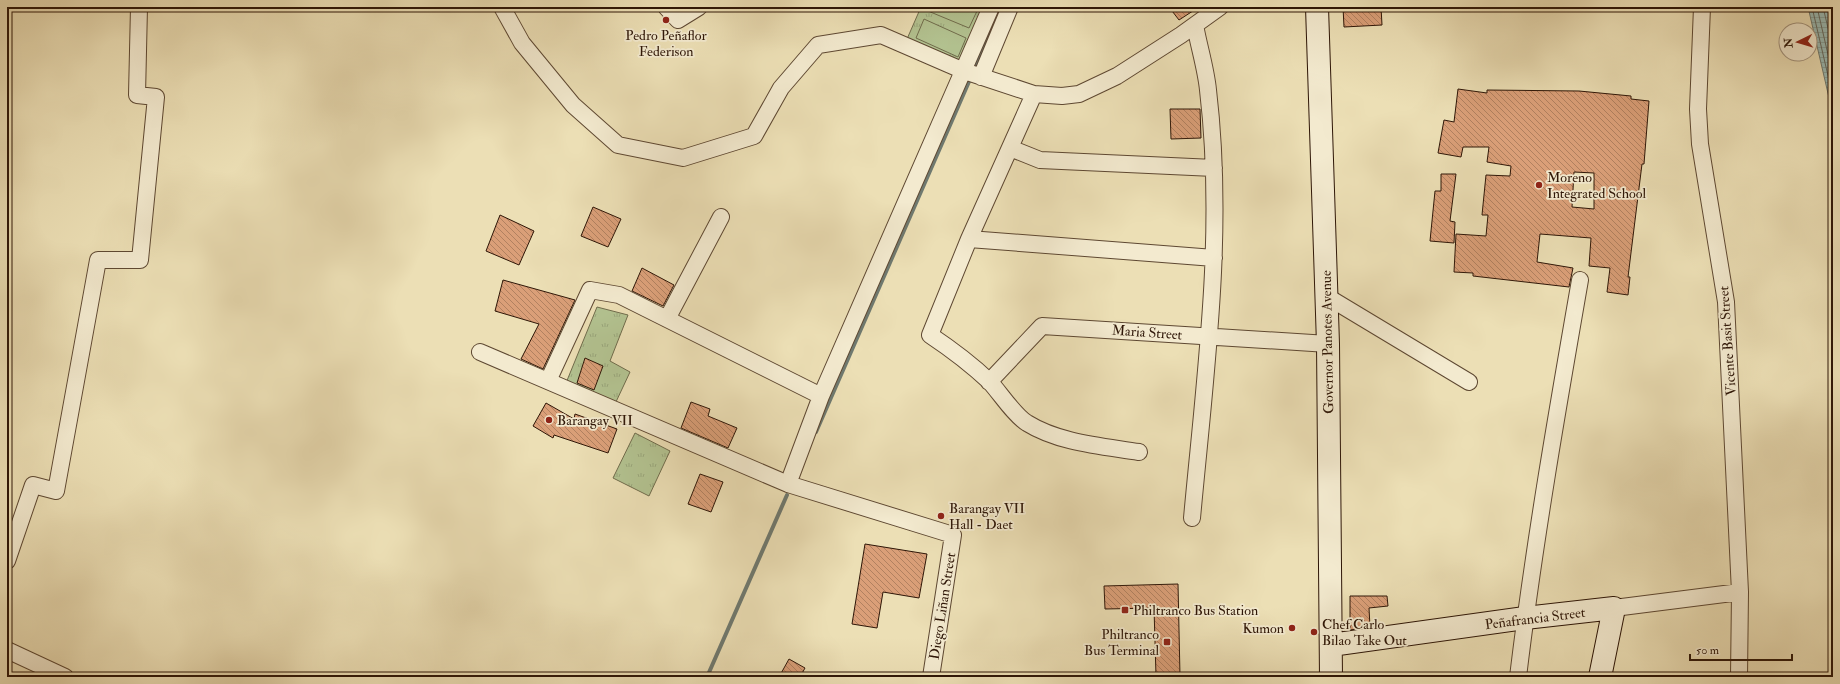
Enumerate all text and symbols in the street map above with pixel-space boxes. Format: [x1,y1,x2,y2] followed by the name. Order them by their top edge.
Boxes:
[661,15,671,25] marker: Pedro Peñaflor Federison
[1778,22,1818,62] north arrow
[625,27,707,60] place label: Pedro Peñaflor Federison
[1782,36,1796,49] text: N
[1547,169,1646,202] place label: Moreno Integrated School
[1534,180,1544,190] marker: Moreno Integrated School
[1318,270,1337,414] street label: Governor Panotes Avenue
[1715,285,1740,396] street label: Vicente Basit Street
[1111,322,1183,343] street label: Maria Street
[557,412,633,430] place label: Barangay VII
[544,415,554,425] marker: Barangay VII
[949,500,1025,533] place label: Barangay VII Hall - Daet
[936,511,946,521] marker: Barangay VII Hall - Daet
[926,551,959,661] street label: Diego Liñan Street
[1133,602,1258,619] place label: Philtranco Bus Station
[1484,604,1587,633] street label: Peñafrancia Street
[1120,605,1130,615] marker: Philtranco Bus Station
[1322,616,1407,649] place label: Chef Carlo Bilao Take Out
[1242,620,1284,637] place label: Kumon
[1287,623,1297,633] marker: Kumon
[1084,626,1159,659] place label: Philtranco Bus Terminal
[1309,627,1319,637] marker: Chef Carlo Bilao Take Out
[1690,636,1792,662] scale bar
[1162,637,1172,647] marker: Philtranco Bus Terminal
[1696,643,1720,658] text: 50 m

